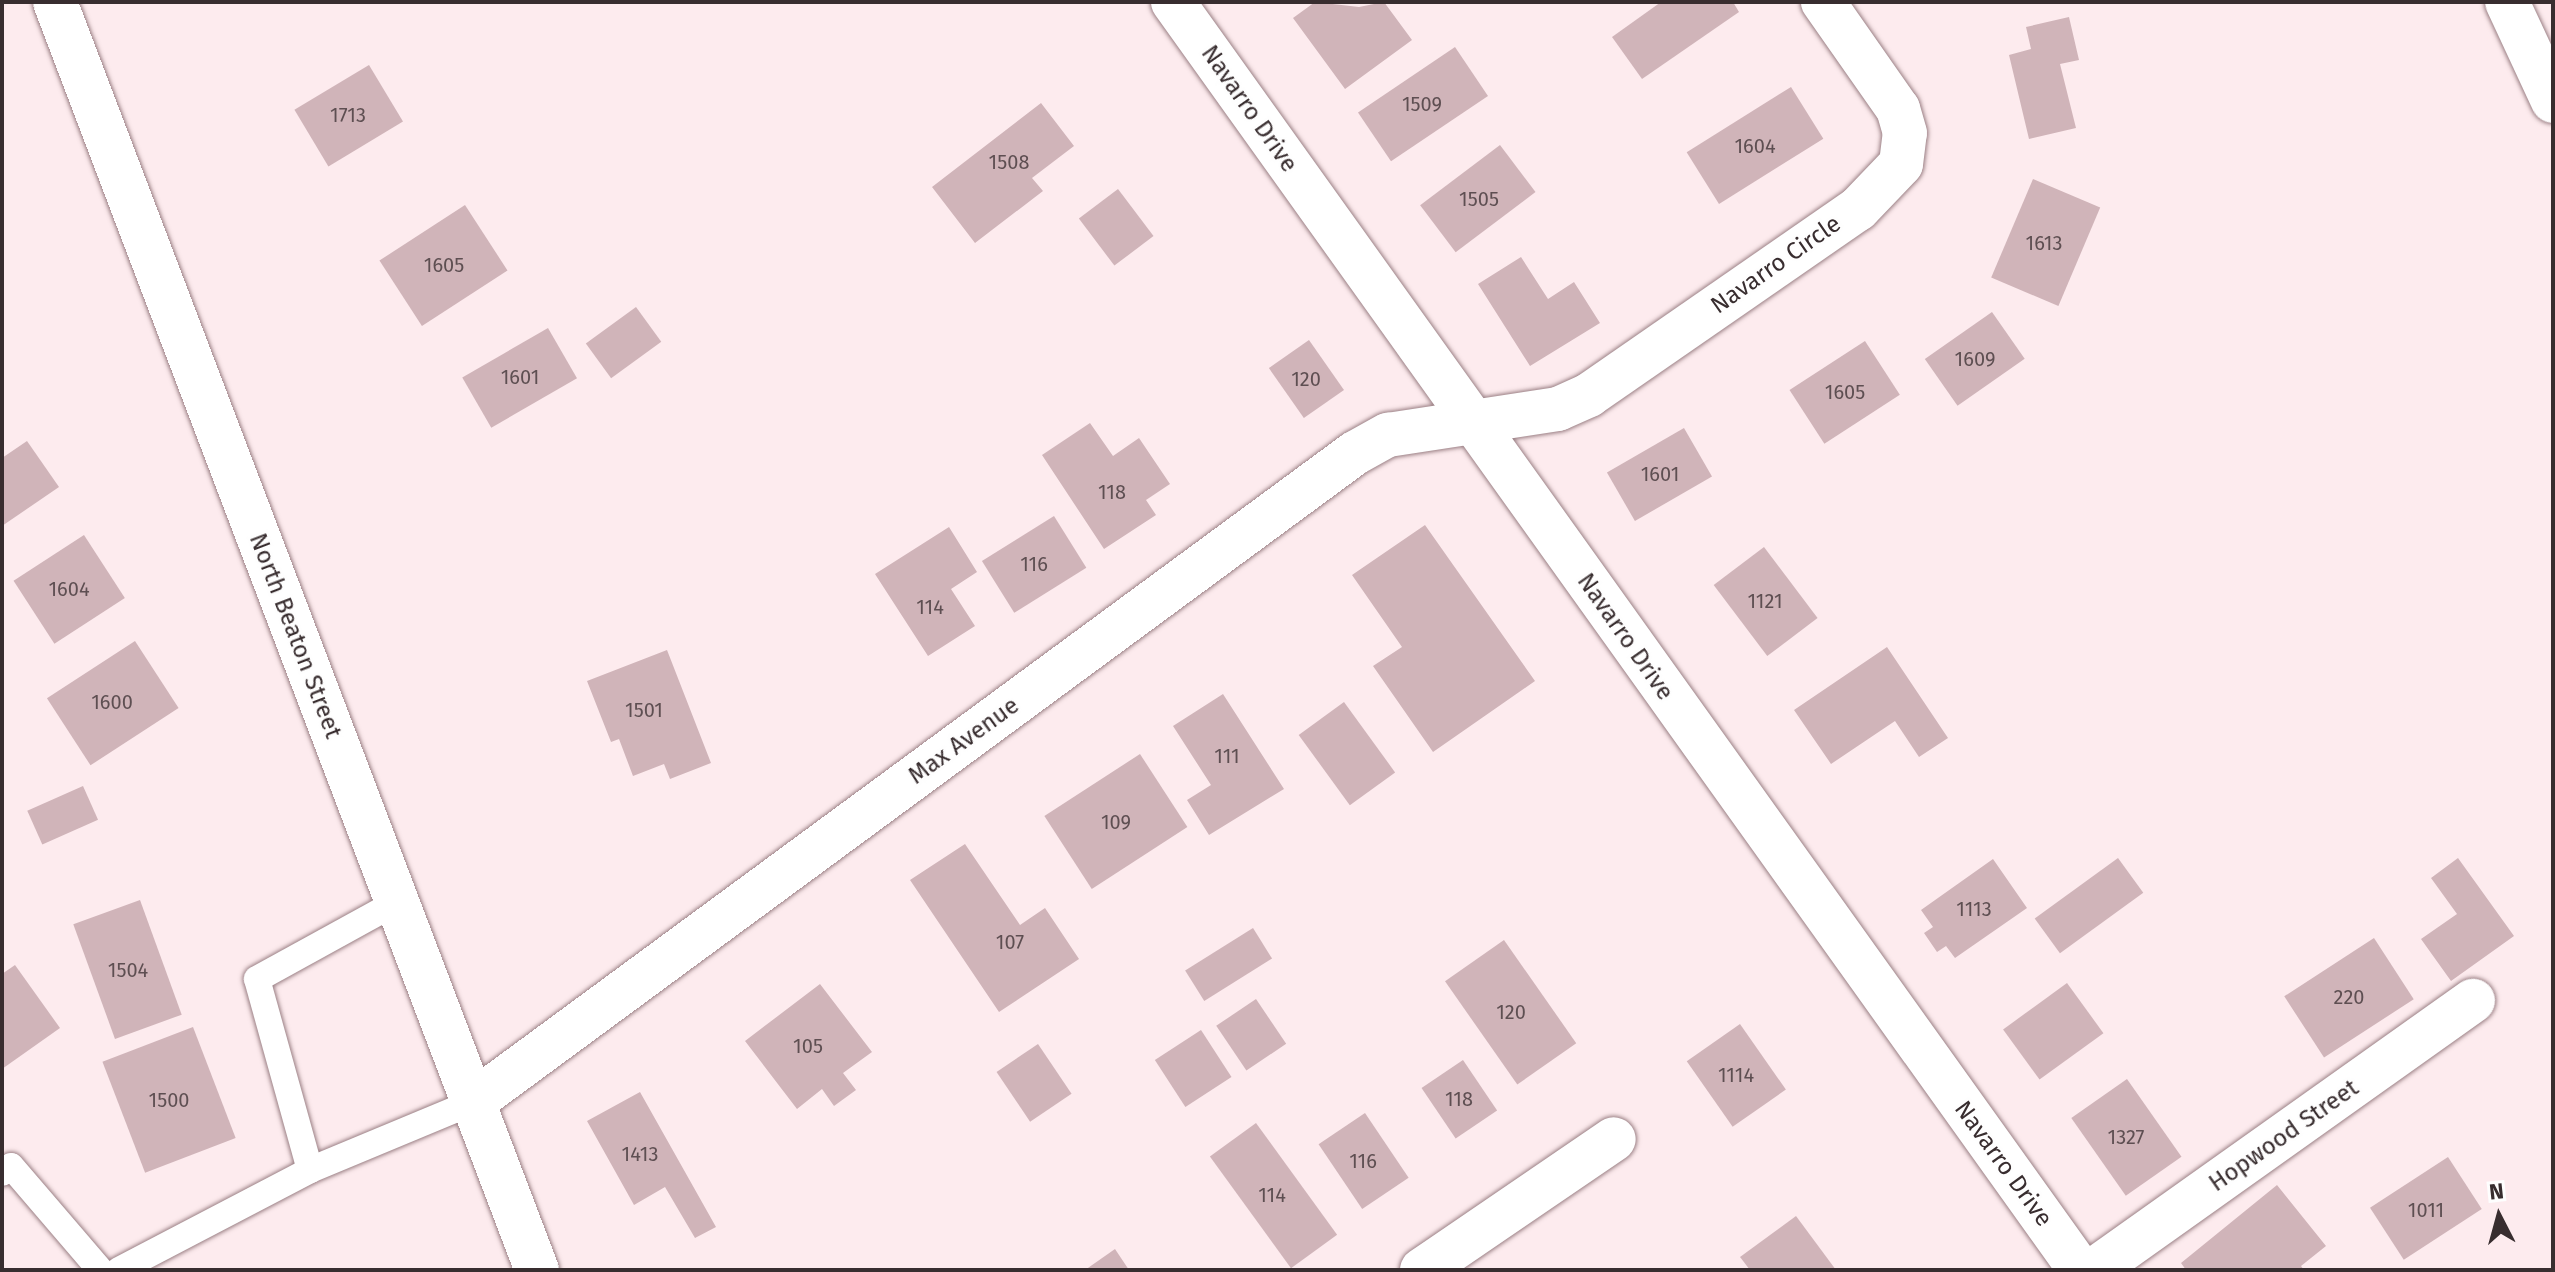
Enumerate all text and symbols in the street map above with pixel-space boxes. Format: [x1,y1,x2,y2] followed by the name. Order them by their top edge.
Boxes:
[1195,40,1303,178] street label: Navarro Drive
[1402,92,1442,116] house number: 1509
[330,103,366,127] house number: 1713
[1734,134,1776,158] house number: 1604
[989,150,1029,174] house number: 1508
[1459,187,1499,211] house number: 1505
[1705,210,1847,320] street label: Navarro Circle
[2026,231,2062,255] house number: 1613
[424,253,464,277] house number: 1605
[1955,347,1995,371] house number: 1609
[501,365,539,389] house number: 1601
[1291,367,1321,391] house number: 120
[1825,380,1865,404] house number: 1605
[1641,462,1679,486] house number: 1601
[1098,480,1126,504] house number: 118
[243,529,347,743] street label: North Beaton Street
[1020,552,1048,576] house number: 116
[1571,568,1679,706] street label: Navarro Drive
[48,577,90,601] house number: 1604
[1747,589,1783,613] house number: 1121
[916,595,944,619] house number: 114
[91,690,133,714] house number: 1600
[903,691,1025,791] street label: Max Avenue
[625,698,663,722] house number: 1501
[1214,744,1240,768] house number: 111
[1101,810,1131,834] house number: 109
[1956,897,1992,921] house number: 1113
[996,930,1024,954] house number: 107
[108,958,148,982] house number: 1504
[2334,985,2364,1009] house number: 220
[1496,1000,1526,1024] house number: 120
[793,1034,823,1058] house number: 105
[1718,1063,1754,1087] house number: 1114
[2204,1074,2364,1198] street label: Hopwood Street
[1445,1087,1473,1111] house number: 118
[149,1088,189,1112] house number: 1500
[1948,1096,2058,1232] street label: Navarro Drive
[2107,1125,2145,1149] house number: 1327
[622,1142,658,1166] house number: 1413
[1349,1149,1377,1173] house number: 116
[2459,1176,2539,1256] north arrow
[2488,1177,2505,1206] text: N
[1258,1183,1286,1207] house number: 114
[2408,1198,2444,1222] house number: 1011

